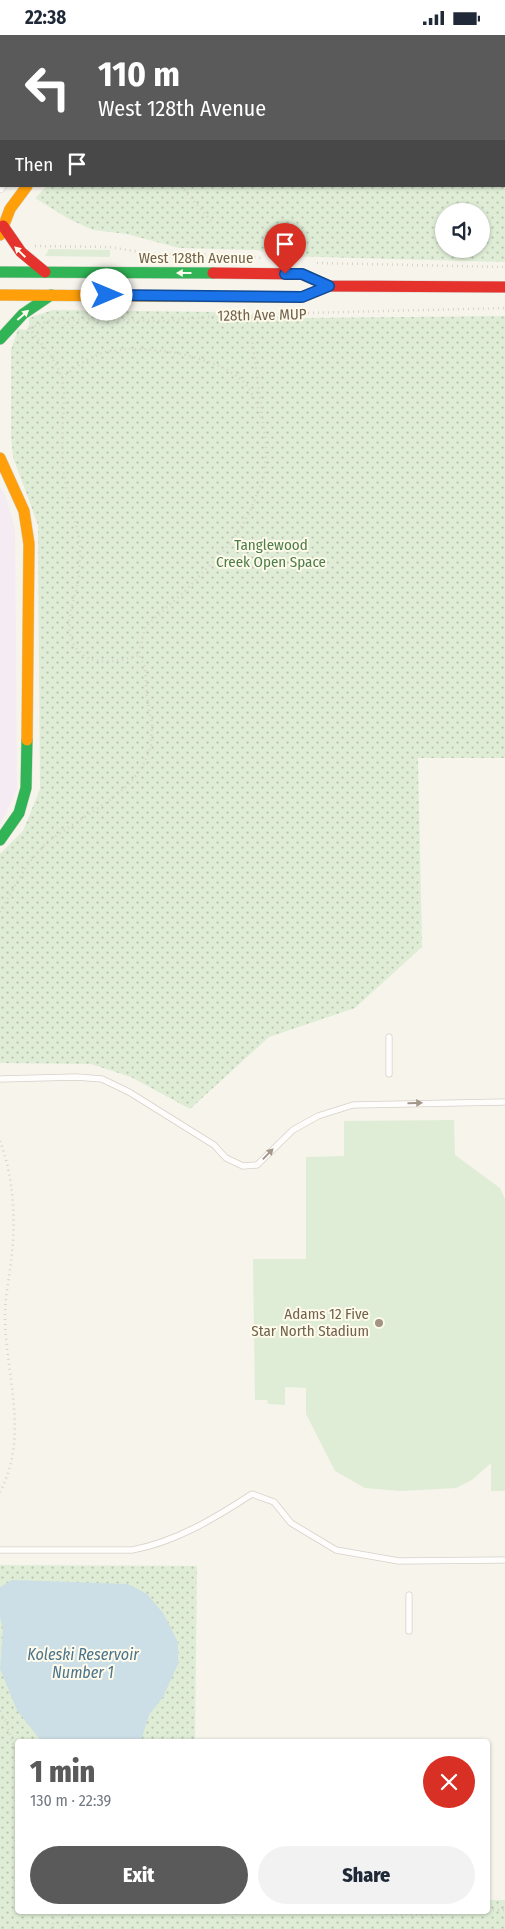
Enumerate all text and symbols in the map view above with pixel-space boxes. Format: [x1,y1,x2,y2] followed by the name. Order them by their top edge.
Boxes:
[25,6,66,29] text: 22:38
[98,53,180,95] text: 110 m
[15,55,80,120] icon: left
[98,95,266,122] text: West 128th Avenue
[63,150,91,178] icon: arrive
[15,153,53,176] text: Then
[435,203,490,258] map controls
[435,203,490,258] button: sound
[264,223,306,274] pin
[271,230,299,258] icon: arrive
[14,246,26,258] one-way arrow
[139,249,253,267] street label: West 128th Avenue
[80,268,132,320] position arrow
[176,269,192,277] one-way arrow
[217,305,307,325] street label: 128th Ave MUP
[16,309,29,320] one-way arrow
[216,536,326,571] park label: Tanglewood Creek Open Space
[408,1099,424,1107] one-way arrow
[262,1148,274,1160] one-way arrow
[251,1305,369,1340] place label: Adams 12 Five Star North Stadium
[373,1317,385,1329] marker: Adams 12 Five Star North Stadium
[27,1645,139,1682] water label: Koleski Reservoir Number 1
[30,1754,95,1790] text: 1 min
[423,1756,475,1808] button: close
[30,1791,111,1810] text: 130 m · 22:39
[30,1846,248,1904] button: Exit
[258,1846,475,1904] button: Share

